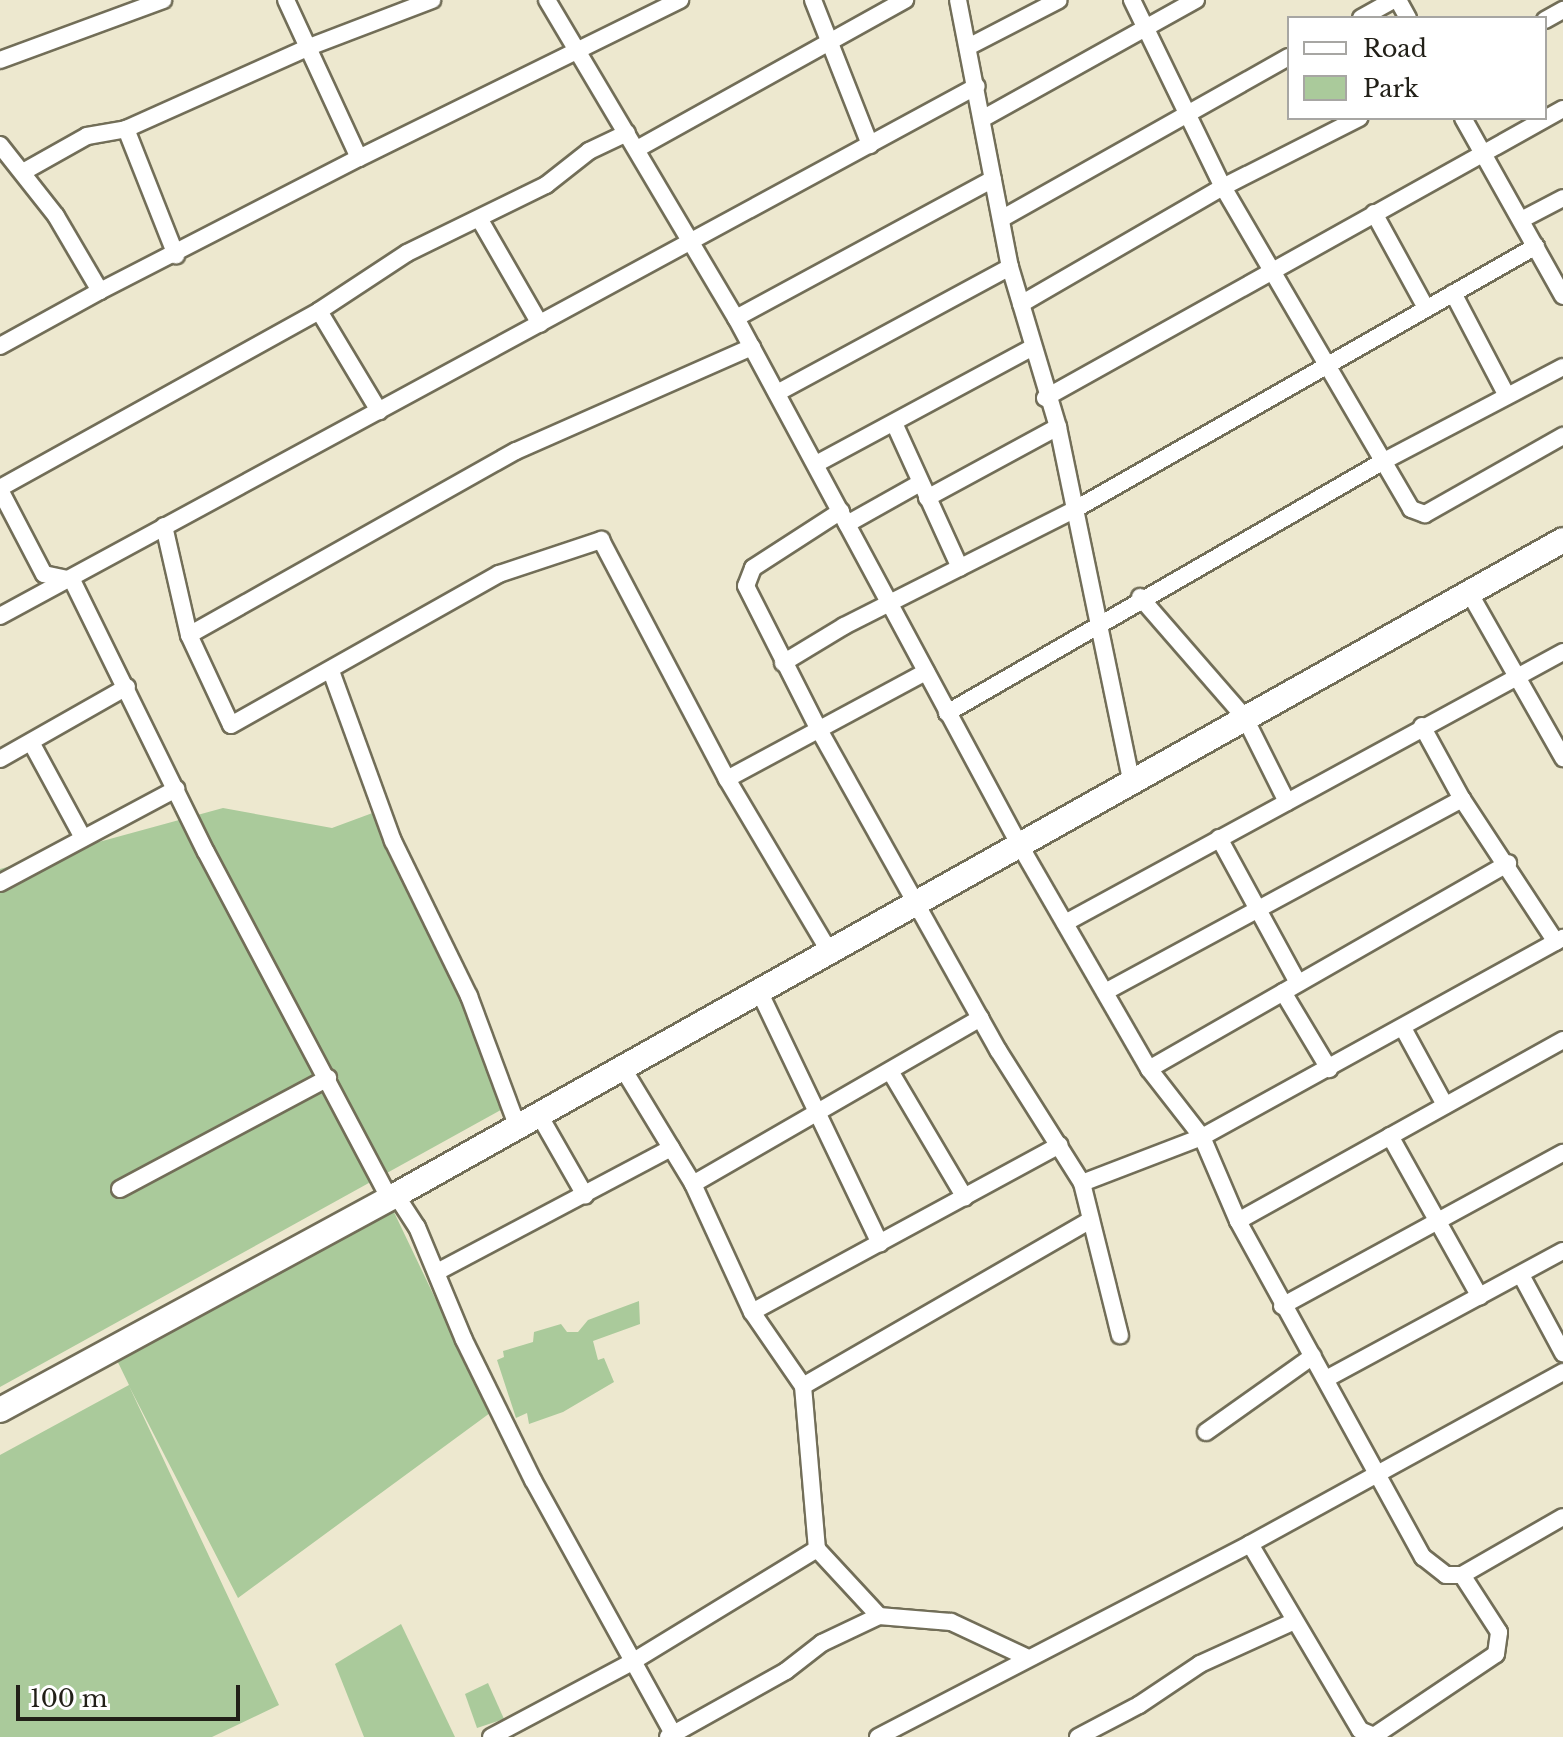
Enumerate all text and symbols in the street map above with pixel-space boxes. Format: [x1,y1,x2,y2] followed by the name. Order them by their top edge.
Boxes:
[1287,16,1547,120] legend
[1363,34,1427,63] text: Road
[1363,74,1419,103] text: Park
[20,1669,244,1719] scale bar
[30,1684,108,1713] text: 100 m

